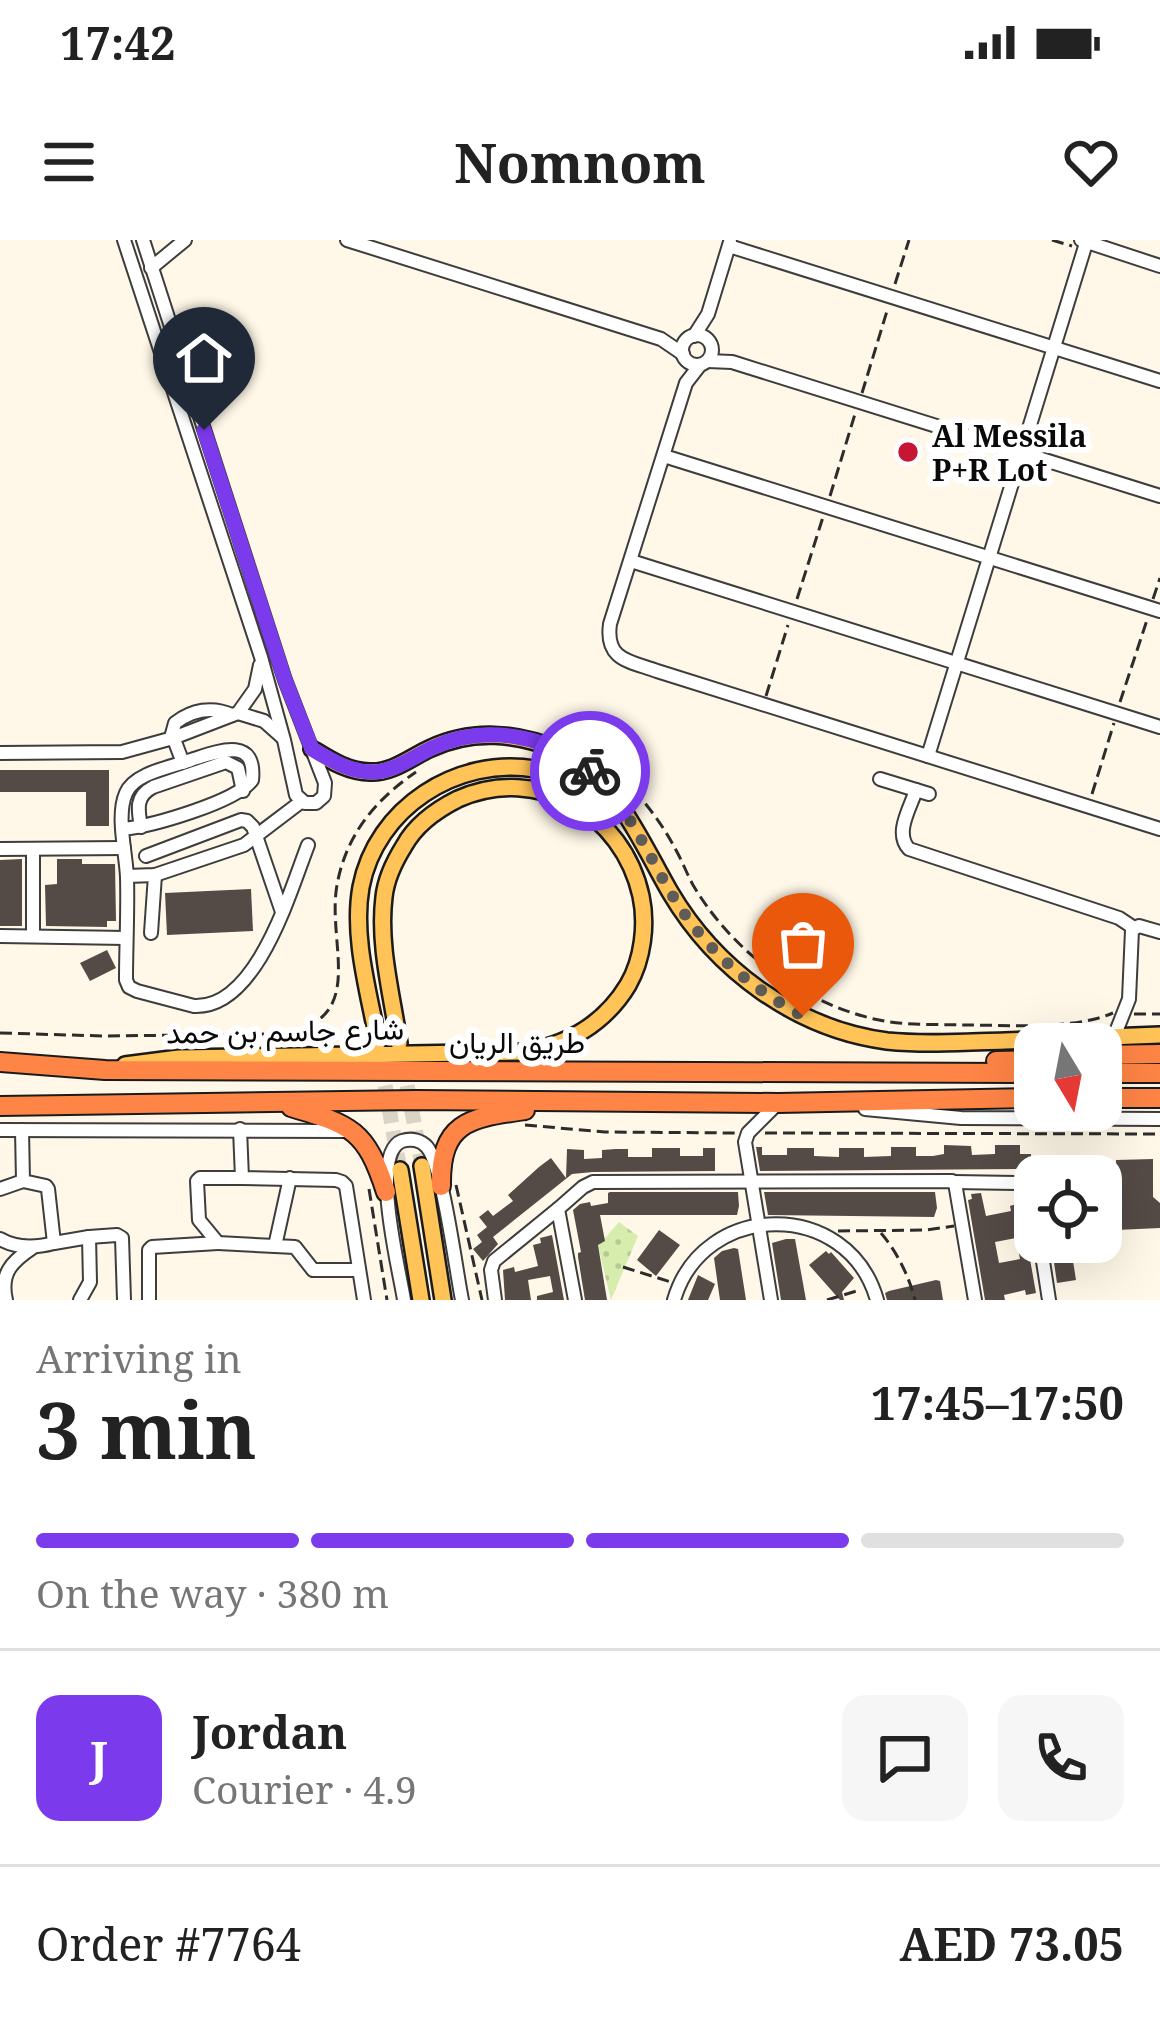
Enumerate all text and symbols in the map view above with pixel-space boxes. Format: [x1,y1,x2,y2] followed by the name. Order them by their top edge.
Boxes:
[60,12,175,73] text: 17:42
[454,125,706,199] text: Nomnom
[36,129,102,195] icon: menu
[1058,129,1124,195] icon: heart
[153,307,255,430] pin
[171,325,237,391] icon: home
[932,415,1087,490] place label: Al Messila P+R Lot
[895,439,921,465] marker: Al Messila P+R Lot
[530,711,650,831] courier
[557,738,623,804] icon: bike
[752,893,854,1016] pin
[770,911,836,977] icon: bag
[166,1007,404,1054] street label: شارع جاسم بن حمد
[449,1021,585,1062] street label: طريق الريان
[1014,1023,1122,1131] north arrow
[1014,1023,1122,1263] map controls
[1014,1155,1122,1263] button: locate
[36,1331,242,1384] text: Arriving in
[871,1372,1124,1433] text: 17:45–17:50
[36,1376,257,1482] text: 3 min
[36,1566,389,1619] text: On the way · 380 m
[842,1695,968,1821] button: chat
[998,1695,1124,1821] button: phone
[192,1701,347,1762] text: Jordan
[90,1727,108,1788] text: J
[192,1762,417,1815] text: Courier · 4.9
[36,1913,301,1974] text: Order #7764
[900,1913,1124,1974] text: AED 73.05

